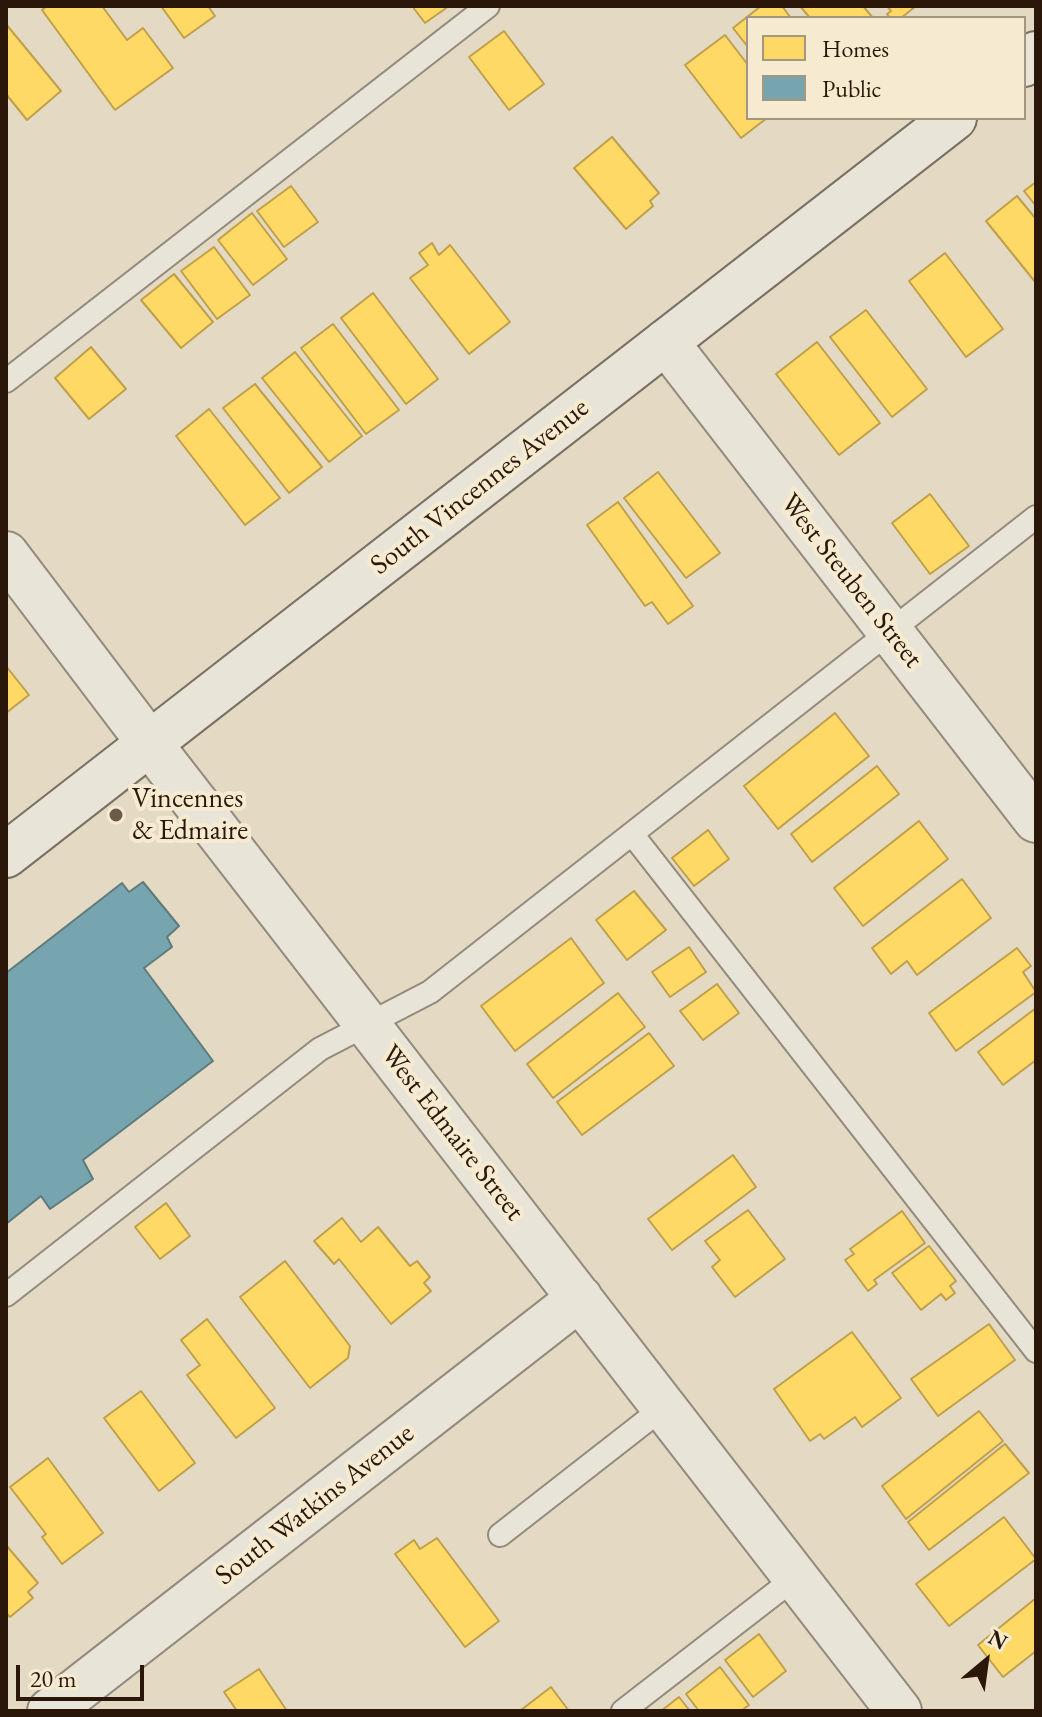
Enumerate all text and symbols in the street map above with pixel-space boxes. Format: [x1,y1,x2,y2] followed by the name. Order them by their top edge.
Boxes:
[746,16,1026,120] legend
[822,33,889,64] text: Homes
[822,73,881,104] text: Public
[364,391,596,583] street label: South Vincennes Avenue
[773,487,929,675] street label: West Steuben Street
[132,782,248,848] place label: Vincennes & Edmaire
[107,806,125,824] marker: Vincennes & Edmaire
[373,1038,531,1228] street label: West Edmaire Street
[209,1417,421,1593] street label: South Watkins Avenue
[946,1621,1026,1701] north arrow
[983,1623,1013,1657] text: N
[20,1649,148,1699] scale bar
[30,1663,77,1694] text: 20 m

